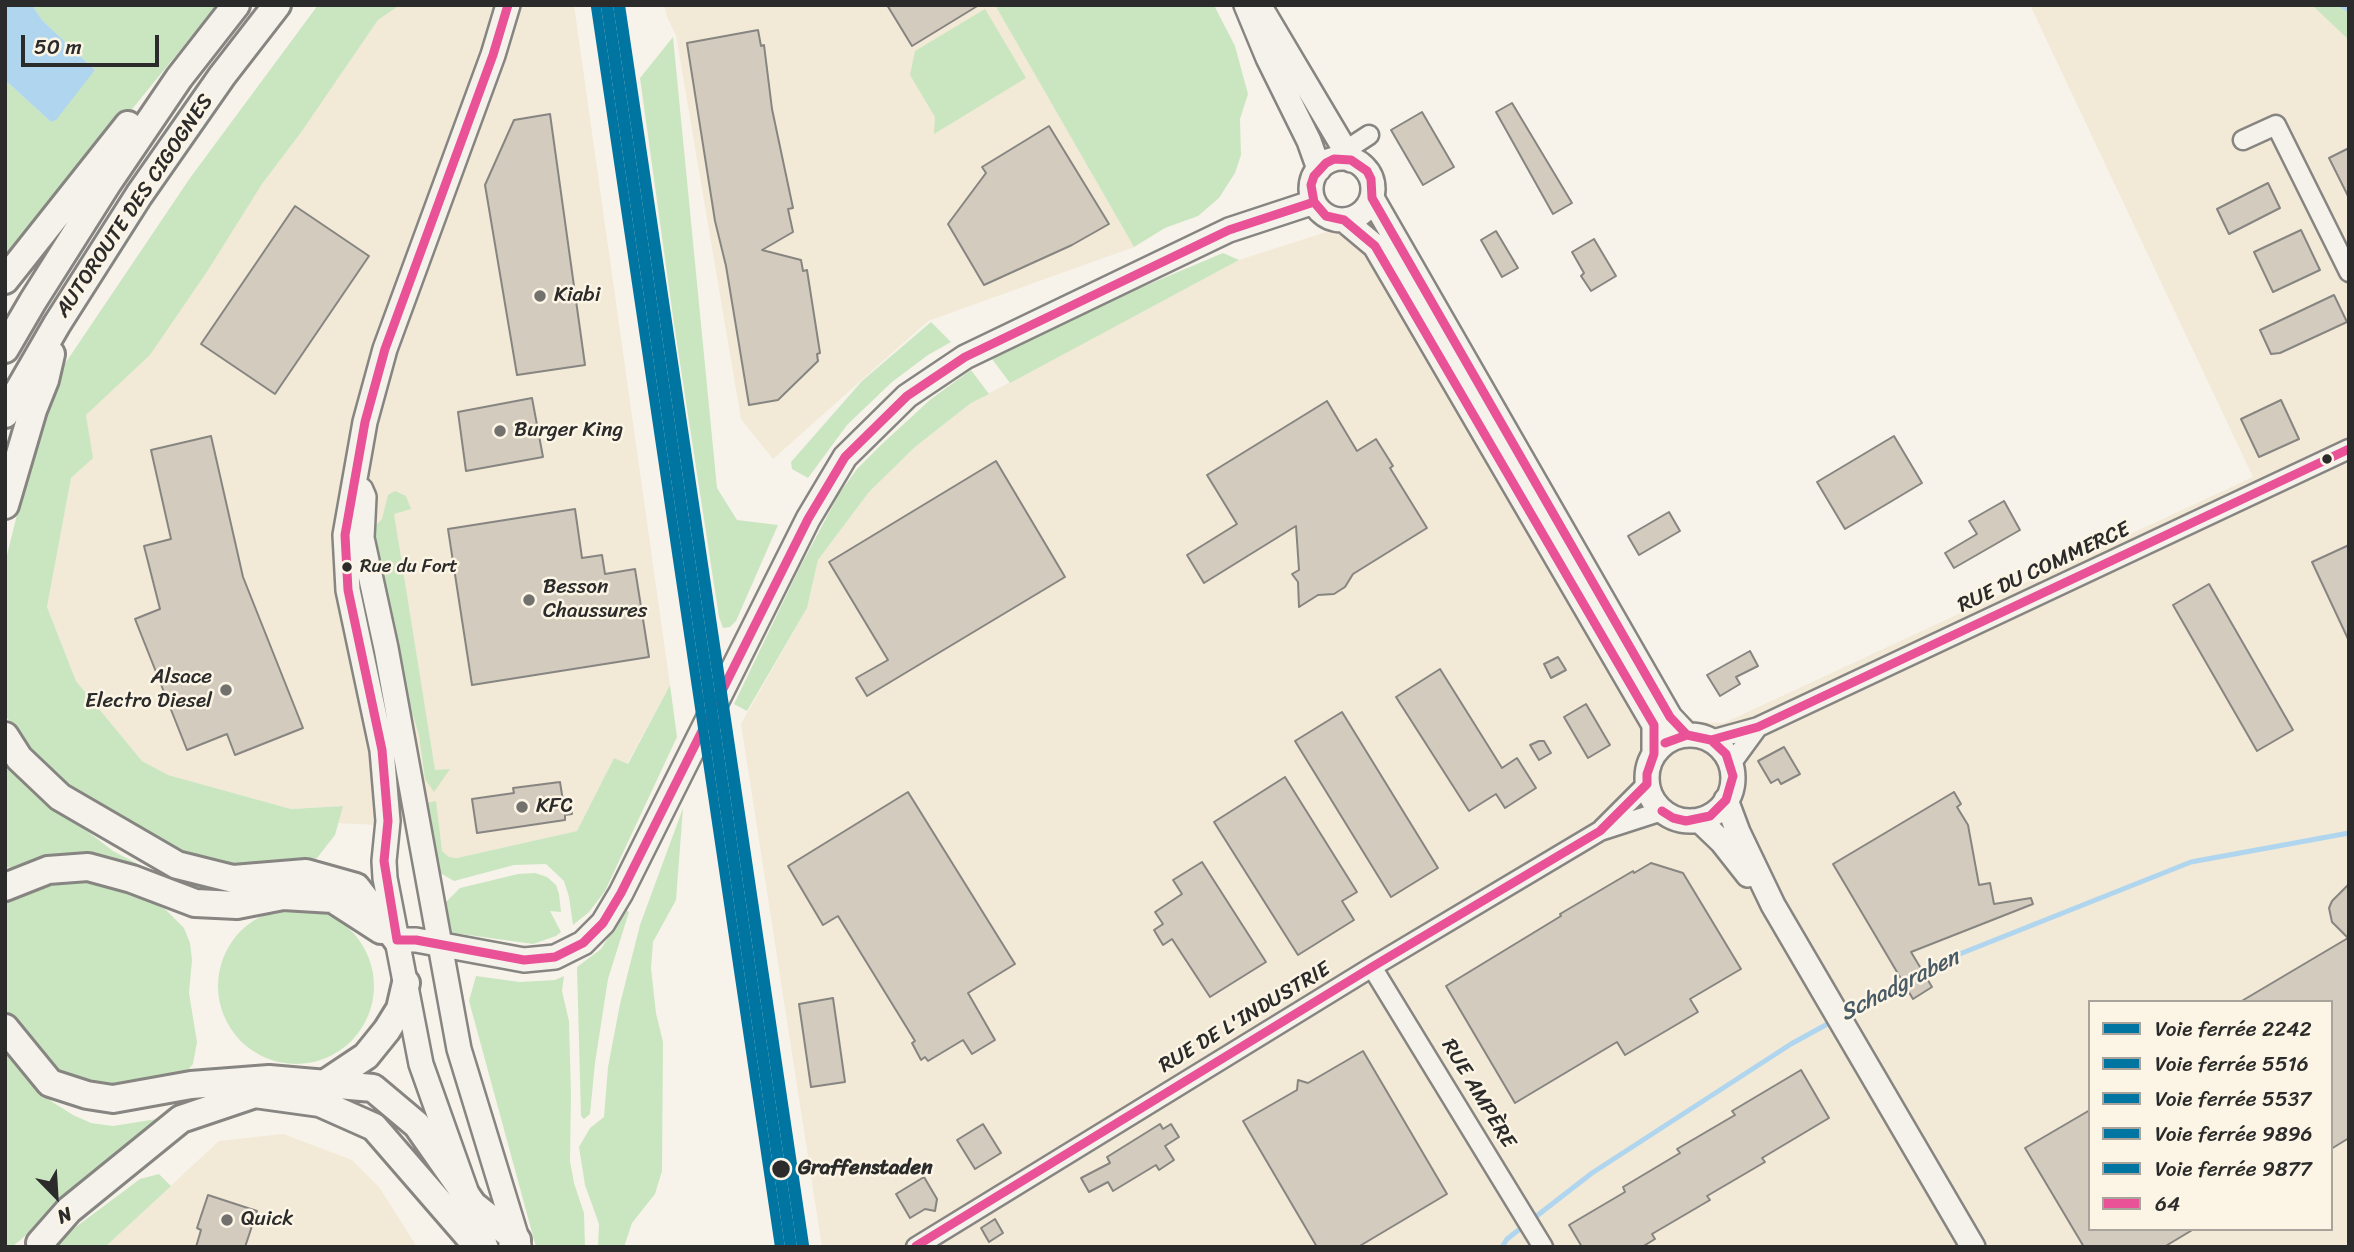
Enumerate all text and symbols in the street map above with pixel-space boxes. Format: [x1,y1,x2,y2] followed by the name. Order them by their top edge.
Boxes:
[24,21,163,65] scale bar
[34,28,82,66] text: 50 m
[51,90,219,322] street label: AUTOROUTE DES CIGOGNES
[554,283,600,309] place label: Kiabi
[532,288,548,304] marker: Kiabi
[514,418,623,444] place label: Burger King
[492,423,508,439] marker: Burger King
[2320,452,2334,466] unlabelled marker
[1954,517,2134,619] street label: RUE DU COMMERCE
[360,556,458,578] place label: Rue du Fort
[340,560,354,574] marker: Rue du Fort
[543,575,647,625] place label: Besson Chaussures
[521,592,537,608] marker: Besson Chaussures
[85,665,212,715] place label: Alsace Electro Diesel
[218,682,234,698] marker: Alsace Electro Diesel
[536,794,573,820] place label: KFC
[514,799,530,815] marker: KFC
[1836,944,1964,1028] water label: Schadgraben
[1155,957,1335,1079] street label: RUE DE L'INDUSTRIE
[2088,1000,2333,1231] legend
[2155,1010,2312,1048] text: Voie ferrée 2242
[1436,1035,1520,1153] street label: RUE AMPÈRE
[2155,1045,2309,1083] text: Voie ferrée 5516
[2155,1080,2311,1118] text: Voie ferrée 5537
[2155,1115,2312,1153] text: Voie ferrée 9896
[2155,1150,2312,1188] text: Voie ferrée 9877
[798,1156,933,1182] place label: Graffenstaden
[770,1158,792,1180] marker: Graffenstaden
[21,1161,91,1231] north arrow
[2155,1185,2180,1223] text: 64
[52,1198,77,1233] text: N
[241,1207,293,1233] place label: Quick
[219,1212,235,1228] marker: Quick

